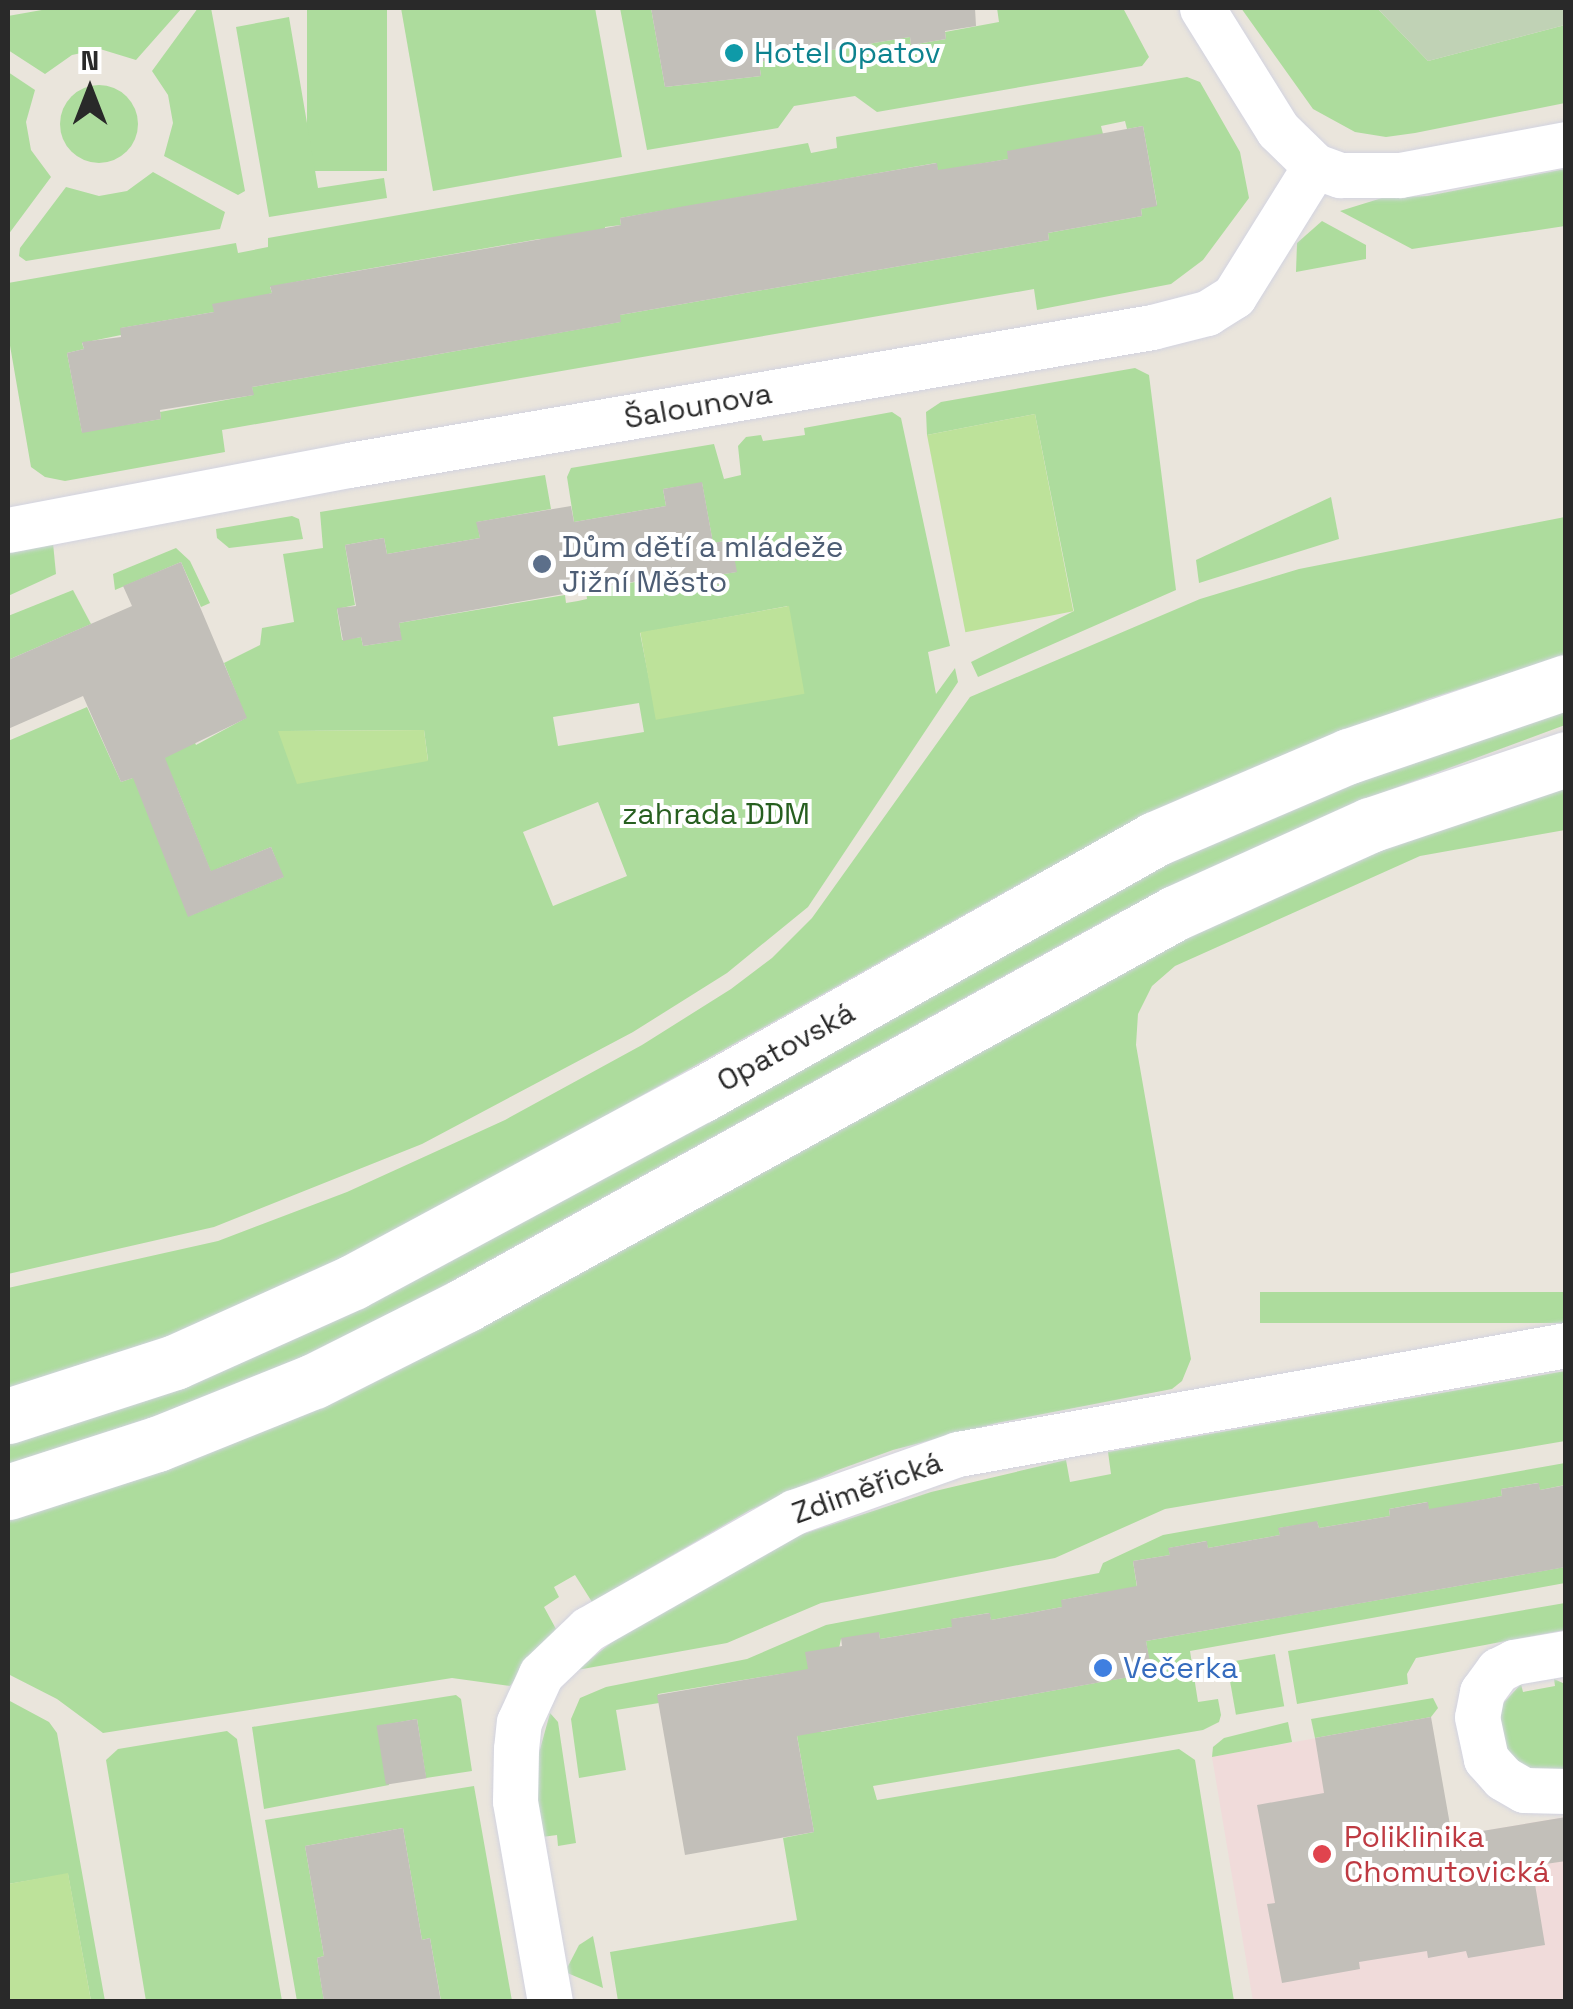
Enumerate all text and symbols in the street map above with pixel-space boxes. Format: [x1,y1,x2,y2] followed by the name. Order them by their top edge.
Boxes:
[754,35,941,71] place label: Hotel Opatov
[40,40,140,140] north arrow
[81,42,99,78] text: N
[723,42,745,64] marker: Hotel Opatov
[621,375,775,437] street label: Šalounova
[562,529,843,600] place label: Dům dětí a mládeže Jižní Město
[531,553,553,575] marker: Dům dětí a mládeže Jižní Město
[622,796,810,832] park label: zahrada DDM
[711,995,861,1099] street label: Opatovská
[787,1444,947,1532] street label: Zdiměřická
[1123,1650,1238,1686] place label: Večerka
[1092,1657,1114,1679] marker: Večerka
[1344,1819,1550,1890] place label: Poliklinika Chomutovická
[1309,1841,1335,1867] marker: Poliklinika Chomutovická

